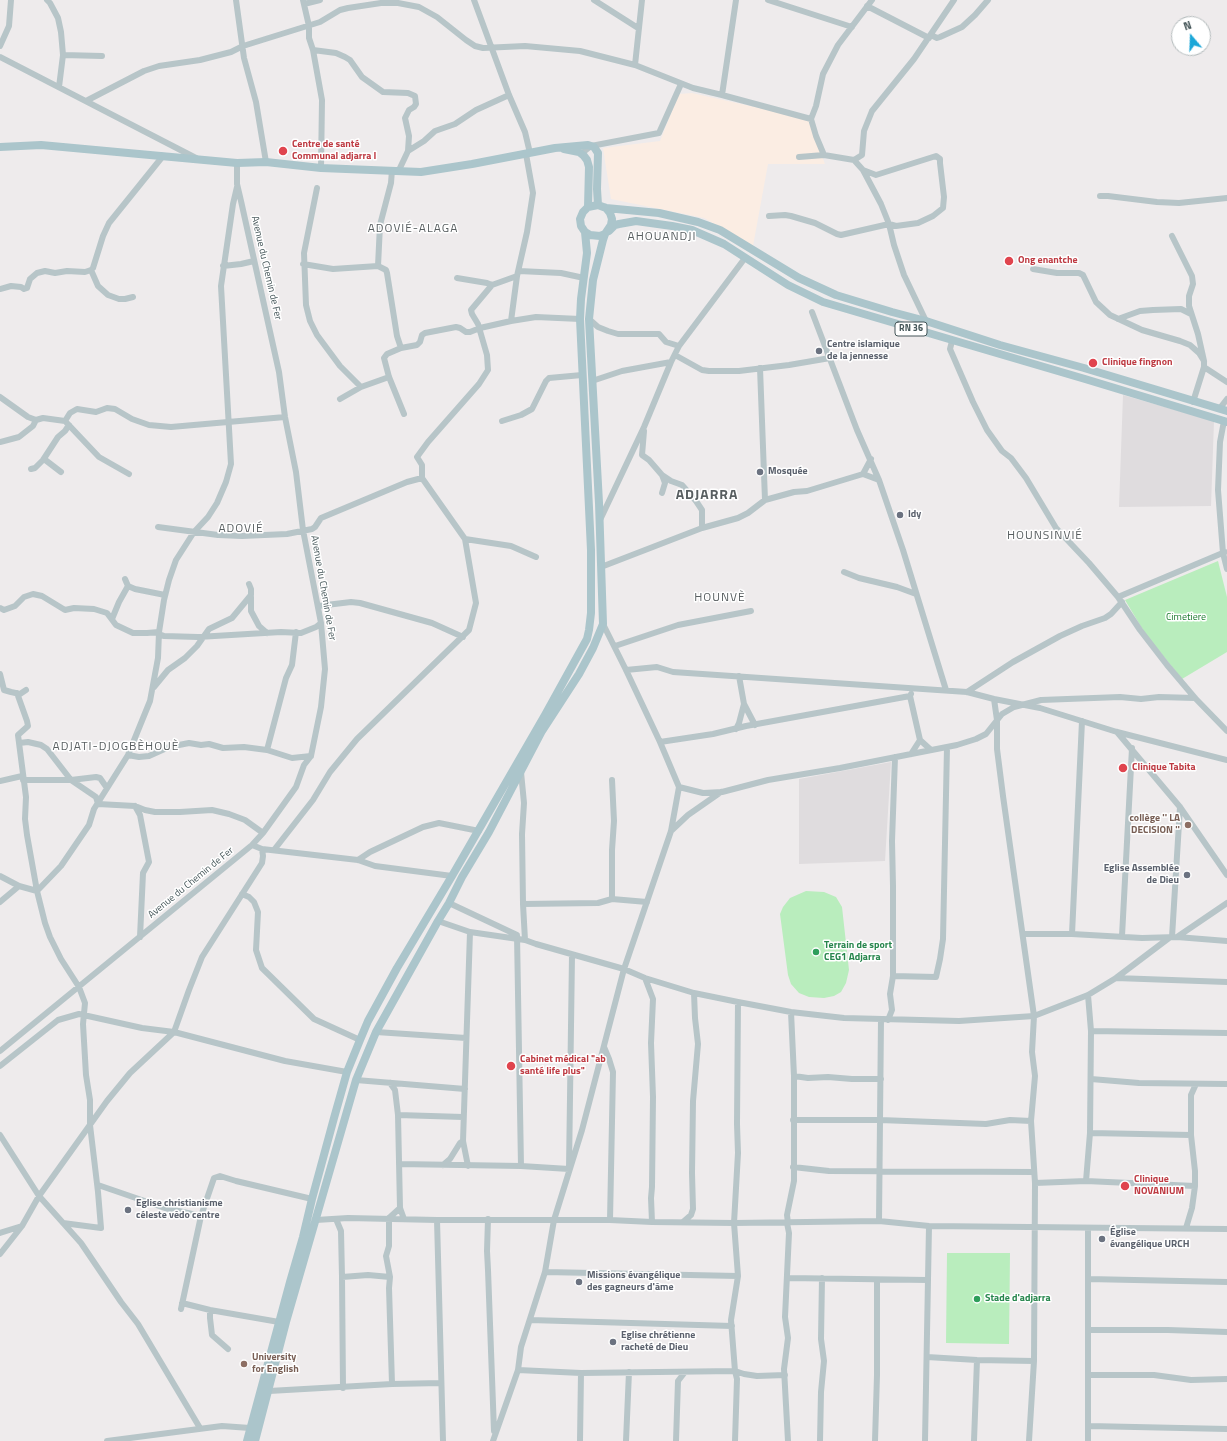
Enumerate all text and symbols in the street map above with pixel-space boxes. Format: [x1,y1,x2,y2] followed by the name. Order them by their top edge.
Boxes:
[1171,16,1211,56] north arrow
[1181,17,1194,34] text: N
[292,139,376,162] place label: Centre de santé Communal adjarra I
[277,145,289,157] marker: Centre de santé Communal adjarra I
[248,215,284,321] street label: Avenue du Chemin de Fer
[368,222,458,236] district label: ADOVIÉ-ALAGA
[628,230,696,244] district label: AHOUANDJI
[1003,255,1015,267] marker: Ong enantche
[1018,255,1078,267] place label: Ong enantche
[895,322,927,336] road number: RN 36
[827,339,900,362] place label: Centre islamique de la jennesse
[814,346,824,356] marker: Centre islamique de la jennesse
[1087,357,1099,369] marker: Clinique fingnon
[1102,357,1172,369] place label: Clinique fingnon
[768,466,808,478] place label: Mosquée
[755,467,765,477] marker: Mosquée
[676,488,738,504] district label: ADJARRA
[908,509,921,521] place label: Idy
[895,510,905,520] marker: Idy
[218,522,264,536] district label: ADOVIÉ
[1007,529,1083,543] district label: HOUNSINVIÉ
[308,535,338,641] street label: Avenue du Chemin de Fer
[694,591,746,605] district label: HOUNVÈ
[1166,612,1206,624] park label: Cimetiere
[53,740,179,754] district label: ADJATI-DJOGBÈHOUÈ
[1117,762,1129,774] marker: Clinique Tabita
[1132,762,1195,774] place label: Clinique Tabita
[1129,813,1180,836] place label: collège '' LA DECISION ''
[1183,820,1193,830] marker: collège '' LA DECISION ''
[146,845,236,921] street label: Avenue du Chemin de Fer
[1104,863,1179,886] place label: Eglise Assemblée de Dieu
[1182,870,1192,880] marker: Eglise Assemblée de Dieu
[824,940,892,964] place label: Terrain de sport CEG1 Adjarra
[811,947,821,957] marker: Terrain de sport CEG1 Adjarra
[520,1054,606,1078] place label: Cabinet médical "ab santé life plus"
[505,1060,517,1072] marker: Cabinet médical "ab santé life plus"
[1134,1174,1184,1198] place label: Clinique NOVANIUM
[1119,1180,1131,1192] marker: Clinique NOVANIUM
[136,1198,223,1222] place label: Eglise christianisme céleste vêdo centre
[123,1205,133,1215] marker: Eglise christianisme céleste vêdo centre
[1110,1227,1190,1250] place label: Église évangélique URCH
[1097,1234,1107,1244] marker: Église évangélique URCH
[587,1270,680,1294] place label: Missions évangélique des gagneurs d'âme
[574,1277,584,1287] marker: Missions évangélique des gagneurs d'âme
[985,1293,1051,1305] place label: Stade d'adjarra
[972,1294,982,1304] marker: Stade d'adjarra
[621,1330,695,1354] place label: Eglise chrétienne racheté de Dieu
[608,1337,618,1347] marker: Eglise chrétienne racheté de Dieu
[252,1352,299,1376] place label: University for English
[239,1359,249,1369] marker: University for English

